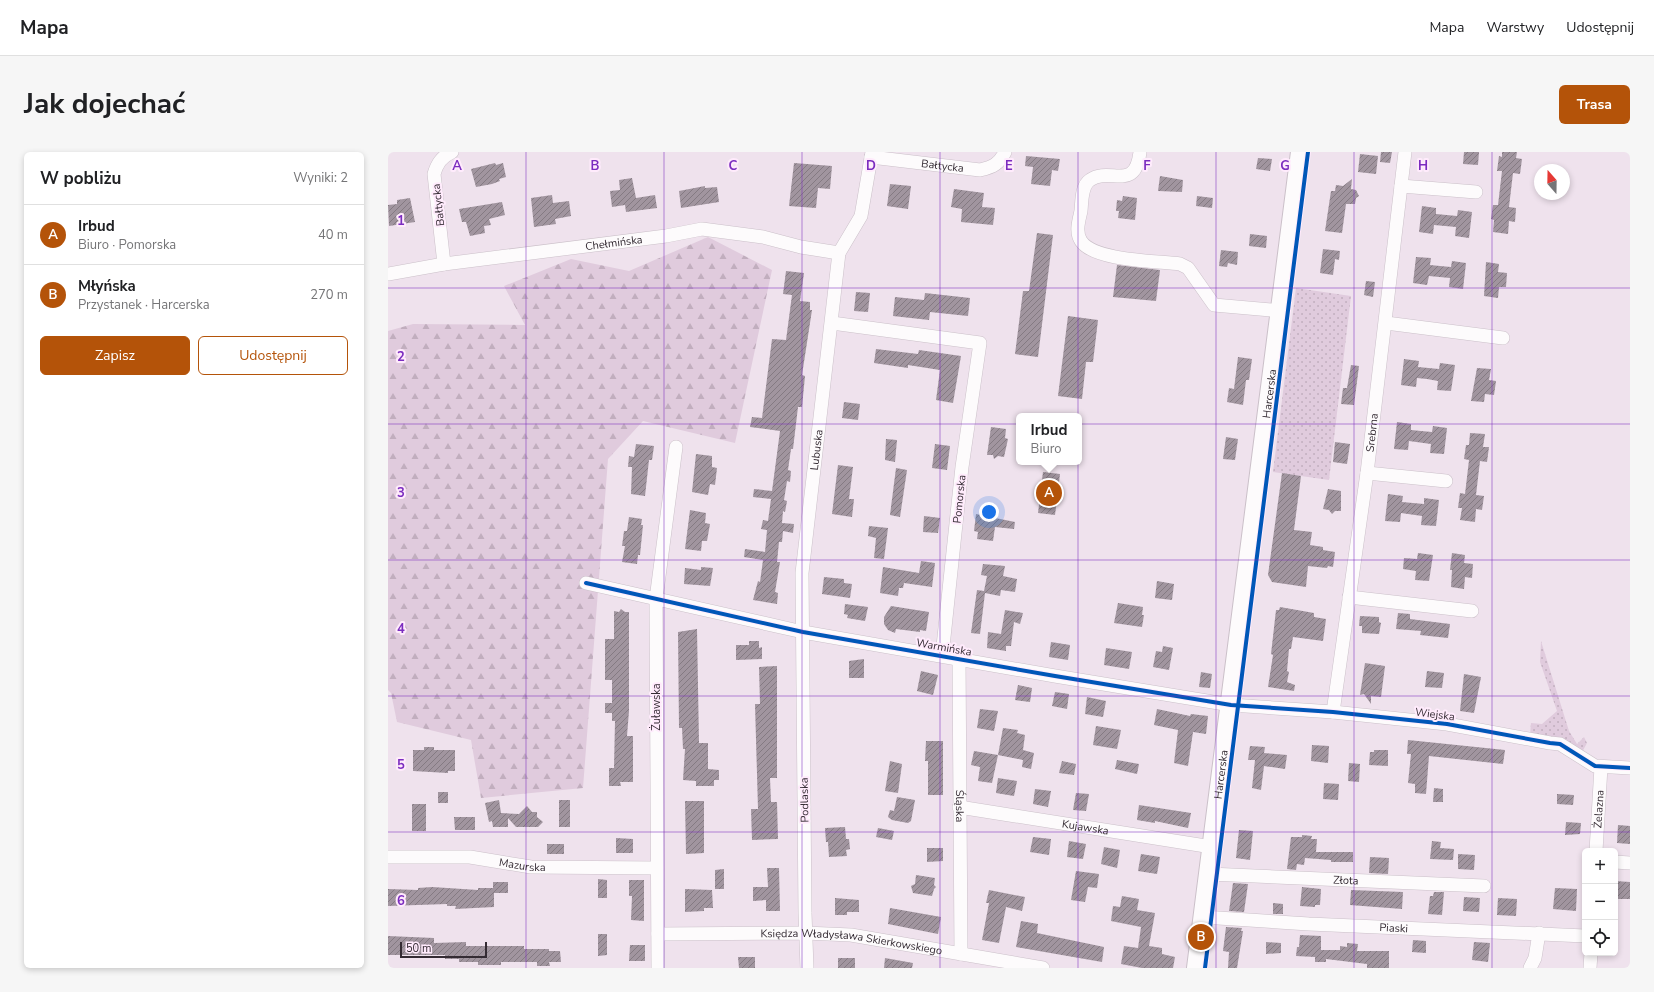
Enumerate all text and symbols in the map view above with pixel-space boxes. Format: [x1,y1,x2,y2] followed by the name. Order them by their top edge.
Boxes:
[20,15,69,41] text: Mapa
[1429,18,1464,37] text: Mapa
[1486,18,1544,37] text: Warstwy
[1566,18,1634,37] text: Udostępnij
[24,85,185,123] text: Jak dojechać
[1559,85,1630,124] button: Trasa
[920,156,965,176] street label: Bałtycka
[452,157,462,175] text: A
[591,157,600,175] text: B
[729,157,738,175] text: C
[866,157,876,175] text: D
[1005,157,1013,175] text: E
[1143,157,1151,175] text: F
[1280,157,1290,175] text: G
[1418,157,1428,175] text: H
[1534,164,1570,200] north arrow
[40,167,121,190] text: W pobliżu
[293,169,348,187] text: Wyniki: 2
[429,183,448,227] street label: Bałtycka
[397,212,405,230] text: 1
[78,216,115,236] text: Irbud
[48,226,58,244] text: A
[318,226,348,244] text: 40 m
[584,232,644,254] street label: Chełmińska
[78,236,176,254] text: Biuro · Pomorska
[78,276,136,296] text: Młyńska
[49,286,57,304] text: B
[310,286,348,304] text: 270 m
[78,296,210,314] text: Przystanek · Harcerska
[40,336,190,375] button: Zapisz
[198,336,348,375] button: Udostępnij
[397,348,405,366] text: 2
[1259,368,1280,419] street label: Harcerska
[1363,412,1382,453] street label: Srebrna
[1016,413,1082,465] popup
[1031,420,1067,440] text: Irbud
[807,428,827,471] street label: Lubuska
[1031,440,1062,458] text: Biuro
[949,474,970,524] street label: Pomorska
[1036,478,1062,508] pin: A
[397,484,405,502] text: 3
[979,502,999,522] your location
[397,620,405,638] text: 4
[915,635,973,660] street label: Warmińska
[649,683,664,731] street label: Żuławska
[1414,705,1456,724] street label: Wiejska
[1211,749,1232,800] street label: Harcerska
[397,756,405,774] text: 5
[797,777,812,823] street label: Podlaska
[1590,789,1608,829] street label: Żelazna
[952,790,968,822] street label: Śląska
[1061,816,1110,839] street label: Kujawska
[1582,848,1618,956] map controls
[1582,848,1618,884] button: +
[498,855,546,875] street label: Mazurska
[1333,872,1359,889] street label: Złota
[1582,884,1618,920] button: −
[397,892,405,910] text: 6
[1379,920,1408,936] street label: Piaski
[1582,920,1618,956] button: locate
[1188,922,1214,952] pin: B
[760,926,943,959] street label: Księdza Władysława Skierkowskiego
[400,940,487,959] scale bar
[406,941,431,956] text: 50 m

